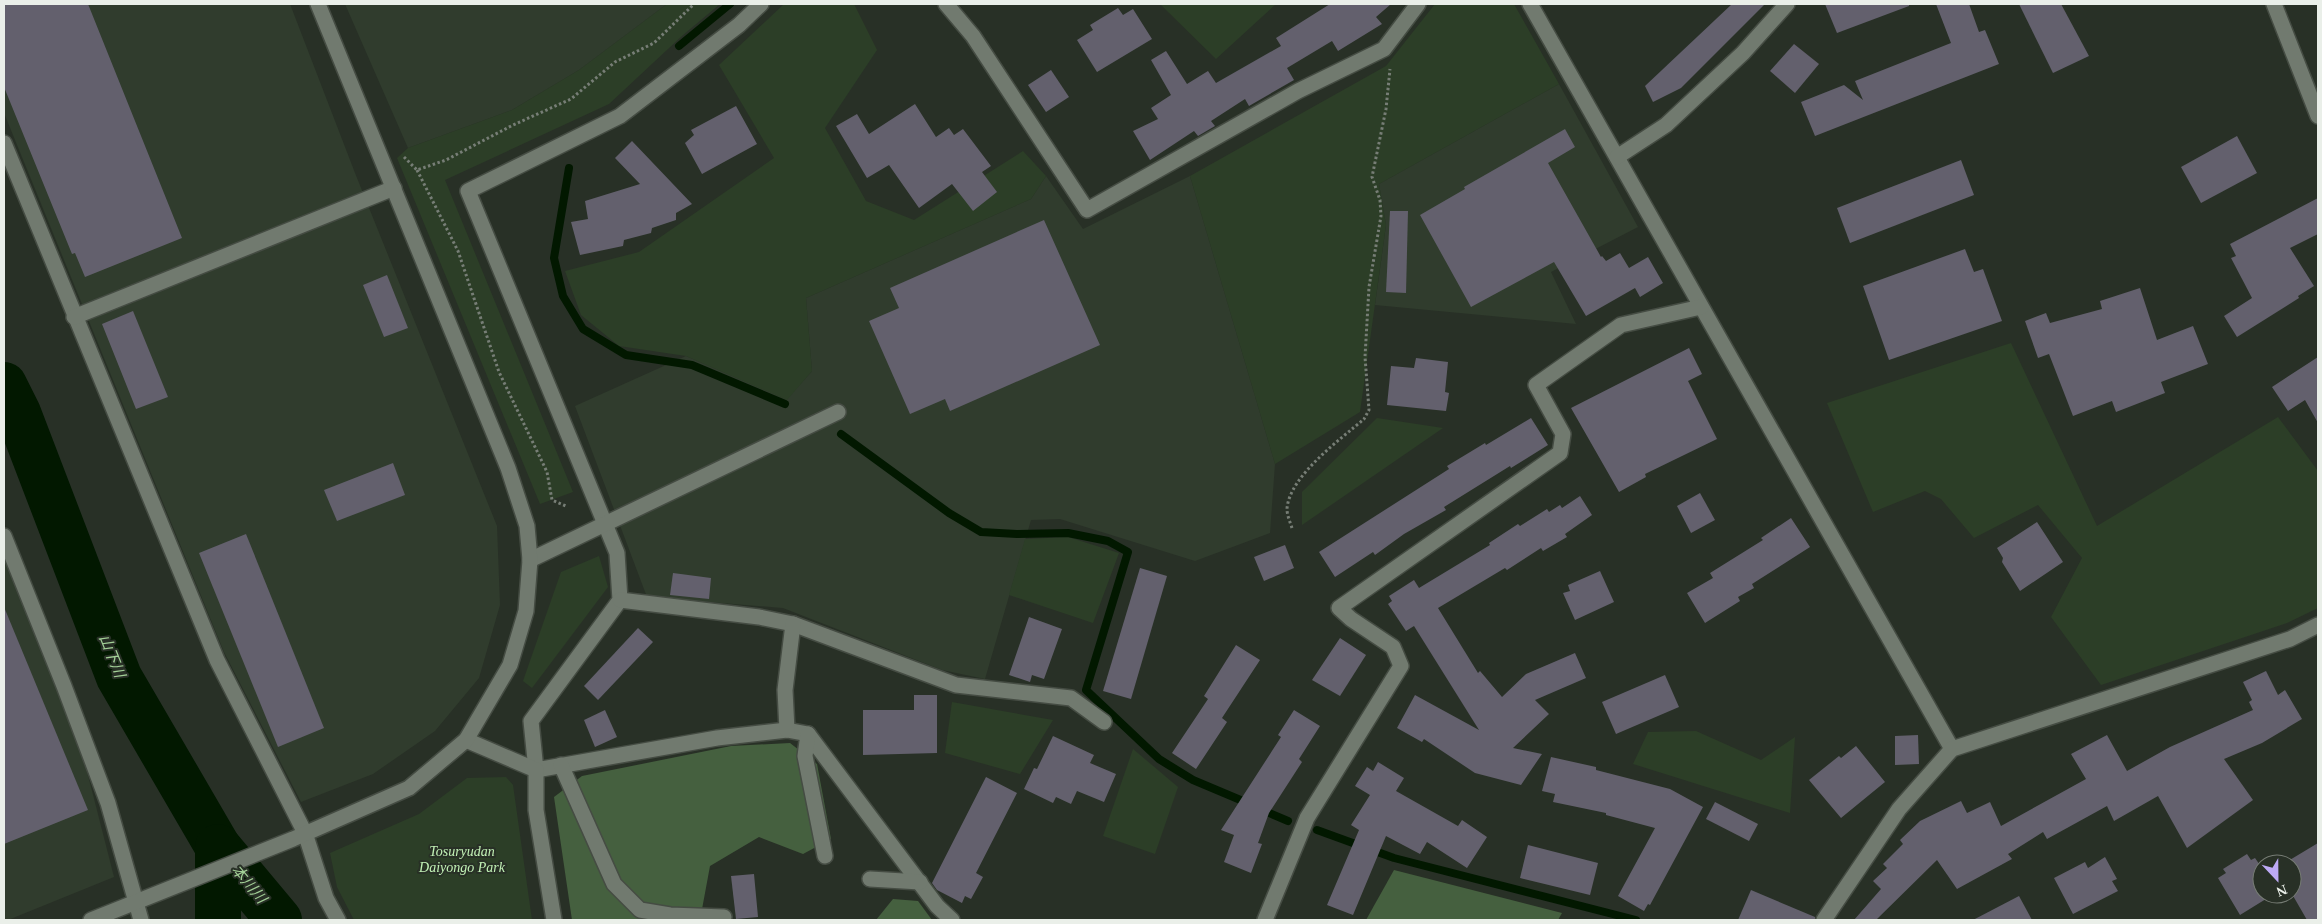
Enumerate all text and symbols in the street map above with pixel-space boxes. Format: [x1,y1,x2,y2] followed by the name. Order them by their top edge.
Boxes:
[96,632,129,682] water label: 山下川
[418,844,506,875] park label: Tosuryudan Daiyongo Park
[2252,854,2302,904] north arrow
[228,862,271,908] water label: 本川川
[2274,882,2289,899] text: N

